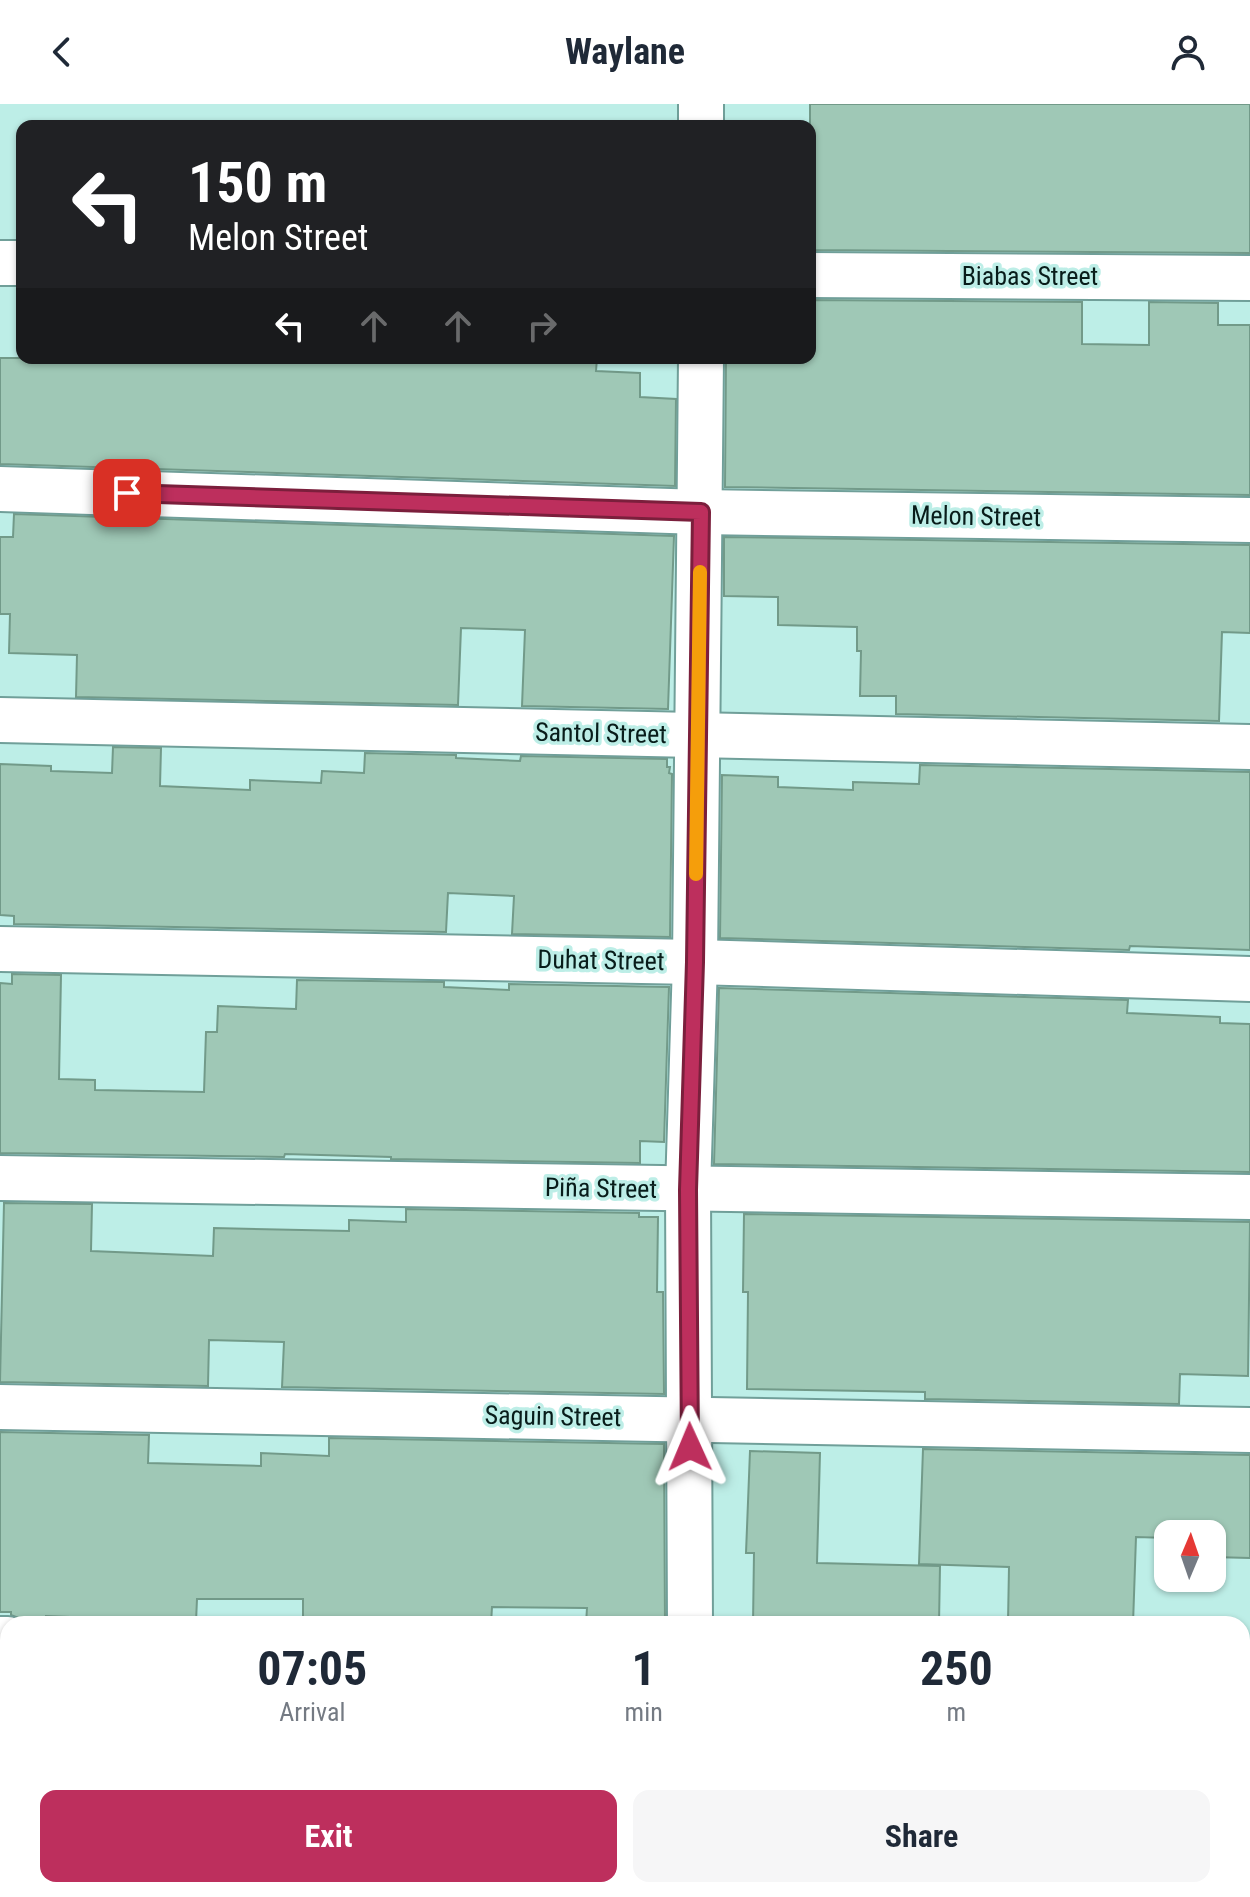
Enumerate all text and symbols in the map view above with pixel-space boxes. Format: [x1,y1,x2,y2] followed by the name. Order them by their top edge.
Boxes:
[40,30,84,74] icon: back
[1166,30,1210,74] icon: person
[565,31,685,73] text: Waylane
[188,150,327,216] text: 150 m
[56,152,160,256] icon: left
[188,217,368,259] text: Melon Street
[962,261,1098,291] street label: Biabas Street
[268,304,312,348] icon: left
[352,304,396,348] icon: ahead
[436,304,480,348] icon: ahead
[520,304,564,348] icon: right
[93,459,161,527] pin
[105,471,149,515] icon: arrive
[911,500,1041,532] street label: Melon Street
[535,717,667,749] street label: Santol Street
[537,944,665,976] street label: Duhat Street
[545,1172,657,1204] street label: Piña Street
[484,1400,622,1432] street label: Saguin Street
[648,1405,732,1489] position arrow
[1154,1520,1226,1592] north arrow
[1154,1520,1226,1592] map controls
[257,1640,367,1697] text: 07:05
[632,1640,656,1697] text: 1
[920,1640,993,1697] text: 250
[279,1697,345,1727] text: Arrival
[625,1697,663,1727] text: min
[947,1697,966,1727] text: m
[40,1790,617,1882] button: Exit
[633,1790,1210,1882] button: Share

